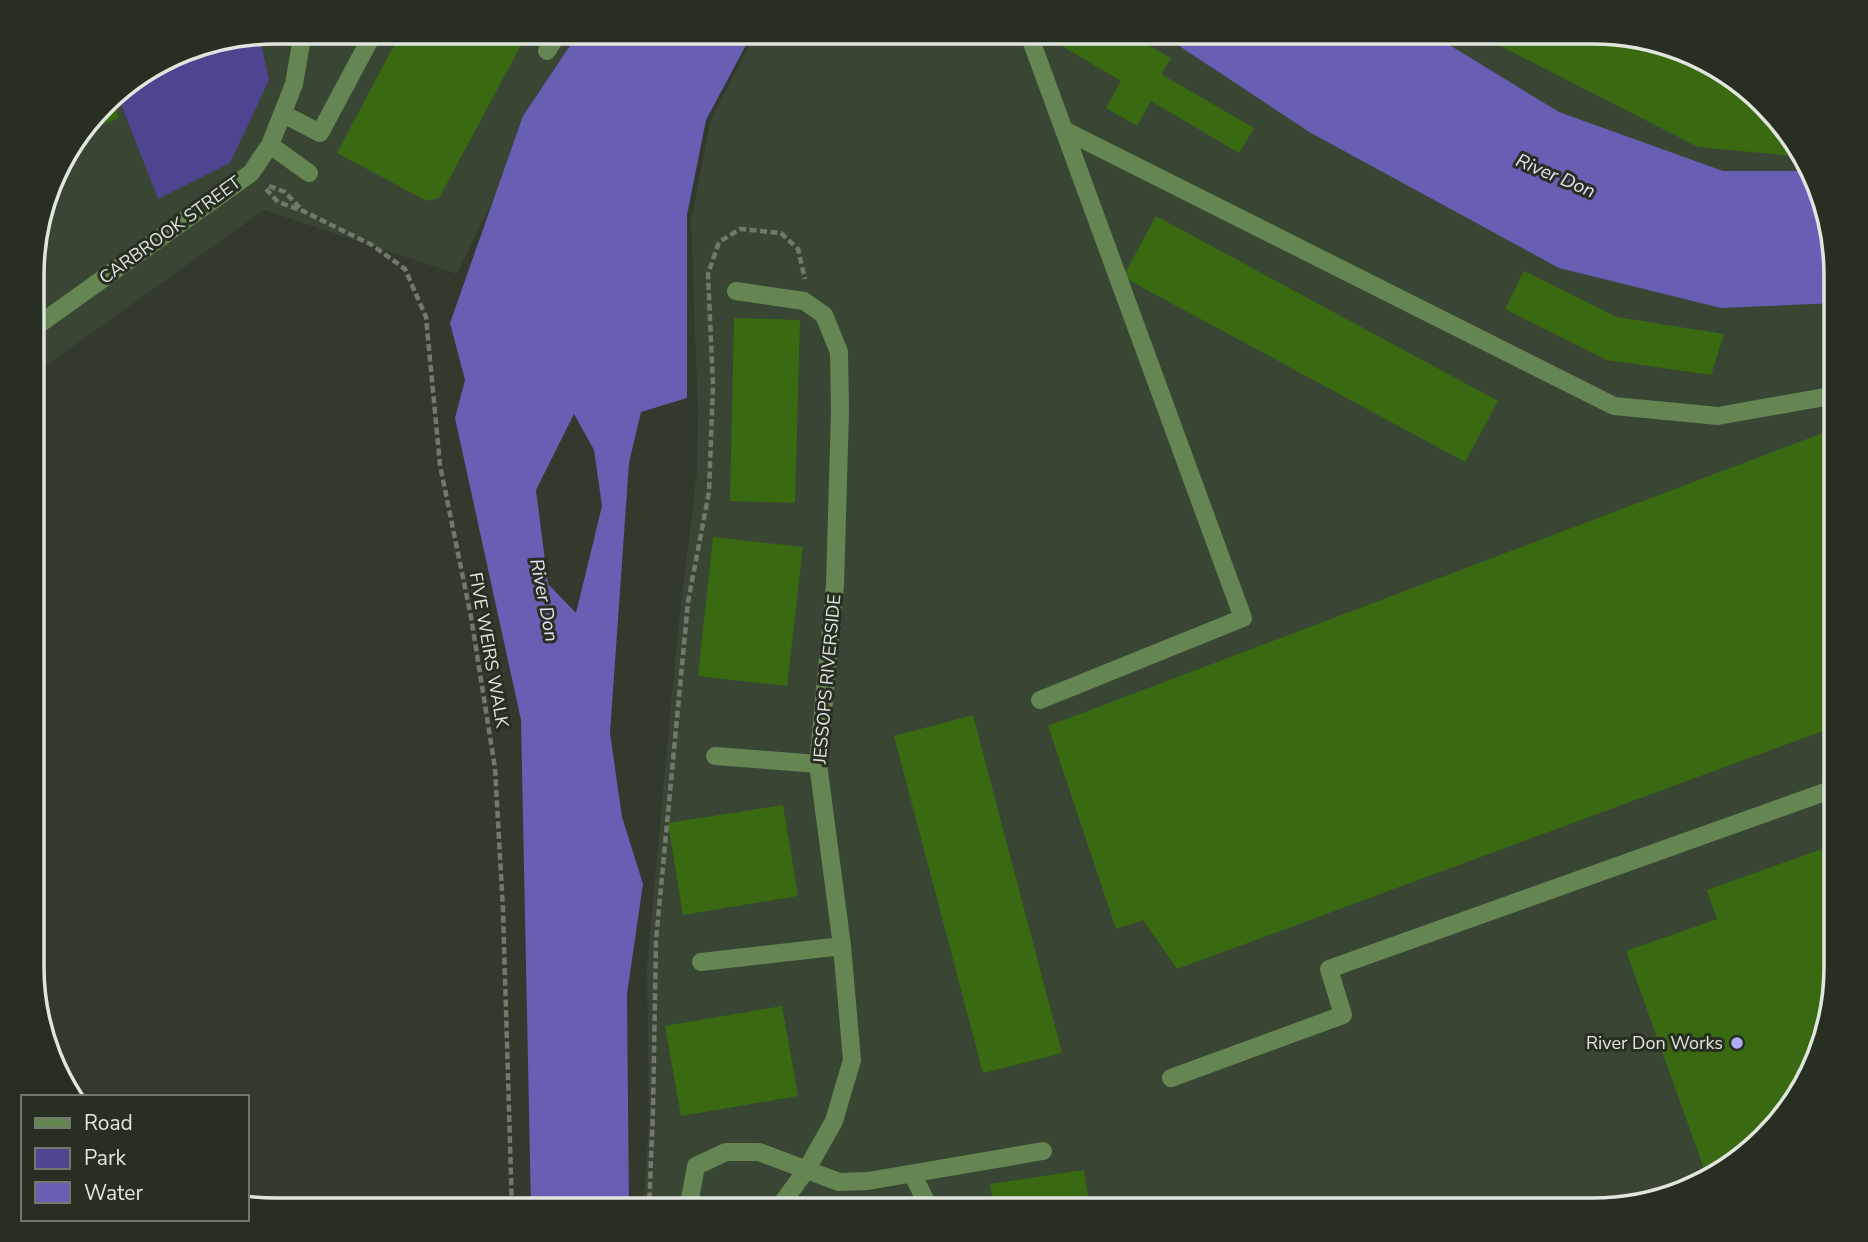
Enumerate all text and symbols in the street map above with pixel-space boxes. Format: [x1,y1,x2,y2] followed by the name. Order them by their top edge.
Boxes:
[1512,148,1599,204] water label: River Don
[94,170,246,290] street label: CARBROOK STREET
[523,556,565,644] water label: River Don
[463,570,515,730] street label: FIVE WEIRS WALK
[808,593,846,766] street label: JESSOPS RIVERSIDE
[1586,1031,1723,1055] place label: River Don Works
[1729,1035,1745,1051] marker: River Don Works
[21,1095,248,1221] legend
[84,1109,133,1137] text: Road
[84,1144,126,1172] text: Park
[84,1179,143,1207] text: Water

